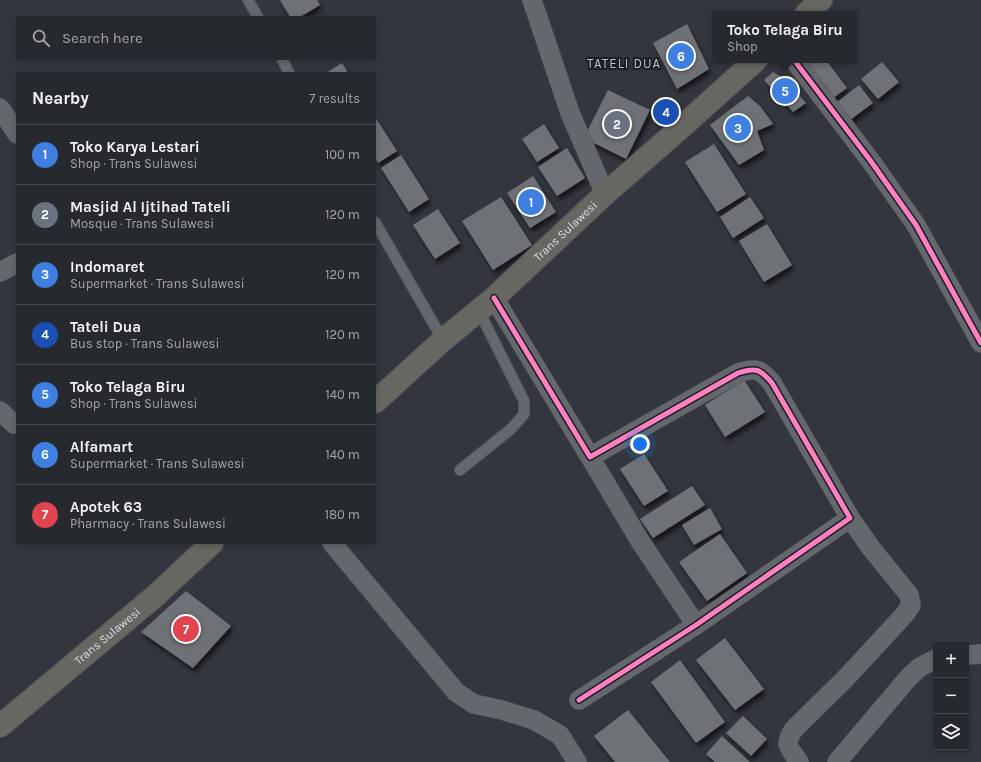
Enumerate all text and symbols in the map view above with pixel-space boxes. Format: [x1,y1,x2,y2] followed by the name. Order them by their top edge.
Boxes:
[713,11,857,63] popup
[16,16,376,60] search box
[727,21,843,39] text: Toko Telaga Biru
[30,27,52,49] icon: search
[62,29,143,47] text: Search here
[727,39,758,54] text: Shop
[668,41,694,71] pin: 6
[587,56,661,71] district label: TATELI DUA
[772,76,798,106] pin: 5
[32,88,89,108] text: Nearby
[309,91,360,106] text: 7 results
[653,97,679,127] pin: 4
[604,109,630,139] pin: 2
[725,113,751,143] pin: 3
[70,138,200,156] text: Toko Karya Lestari
[43,147,47,162] text: 1
[325,147,360,162] text: 100 m
[70,156,197,171] text: Shop · Trans Sulawesi
[518,187,544,217] pin: 1
[70,198,231,216] text: Masjid Al Ijtihad Tateli
[531,198,600,264] street label: Trans Sulawesi
[41,207,49,222] text: 2
[325,207,360,222] text: 120 m
[70,216,214,231] text: Mosque · Trans Sulawesi
[70,258,144,276] text: Indomaret
[41,267,49,282] text: 3
[325,267,360,282] text: 120 m
[70,276,245,291] text: Supermarket · Trans Sulawesi
[70,318,141,336] text: Tateli Dua
[41,327,49,342] text: 4
[325,327,360,342] text: 120 m
[70,336,219,351] text: Bus stop · Trans Sulawesi
[70,378,186,396] text: Toko Telaga Biru
[41,387,49,402] text: 5
[325,387,360,402] text: 140 m
[70,396,197,411] text: Shop · Trans Sulawesi
[630,434,650,454] your location
[70,438,133,456] text: Alfamart
[41,447,49,462] text: 6
[325,447,360,462] text: 140 m
[70,456,245,471] text: Supermarket · Trans Sulawesi
[70,498,142,516] text: Apotek 63
[42,507,48,522] text: 7
[325,507,360,522] text: 180 m
[70,516,226,531] text: Pharmacy · Trans Sulawesi
[71,604,143,668] street label: Trans Sulawesi
[173,614,199,644] pin: 7
[933,642,969,750] map controls
[933,642,969,678] button: +
[933,678,969,714] button: −
[933,714,969,750] button: layers

